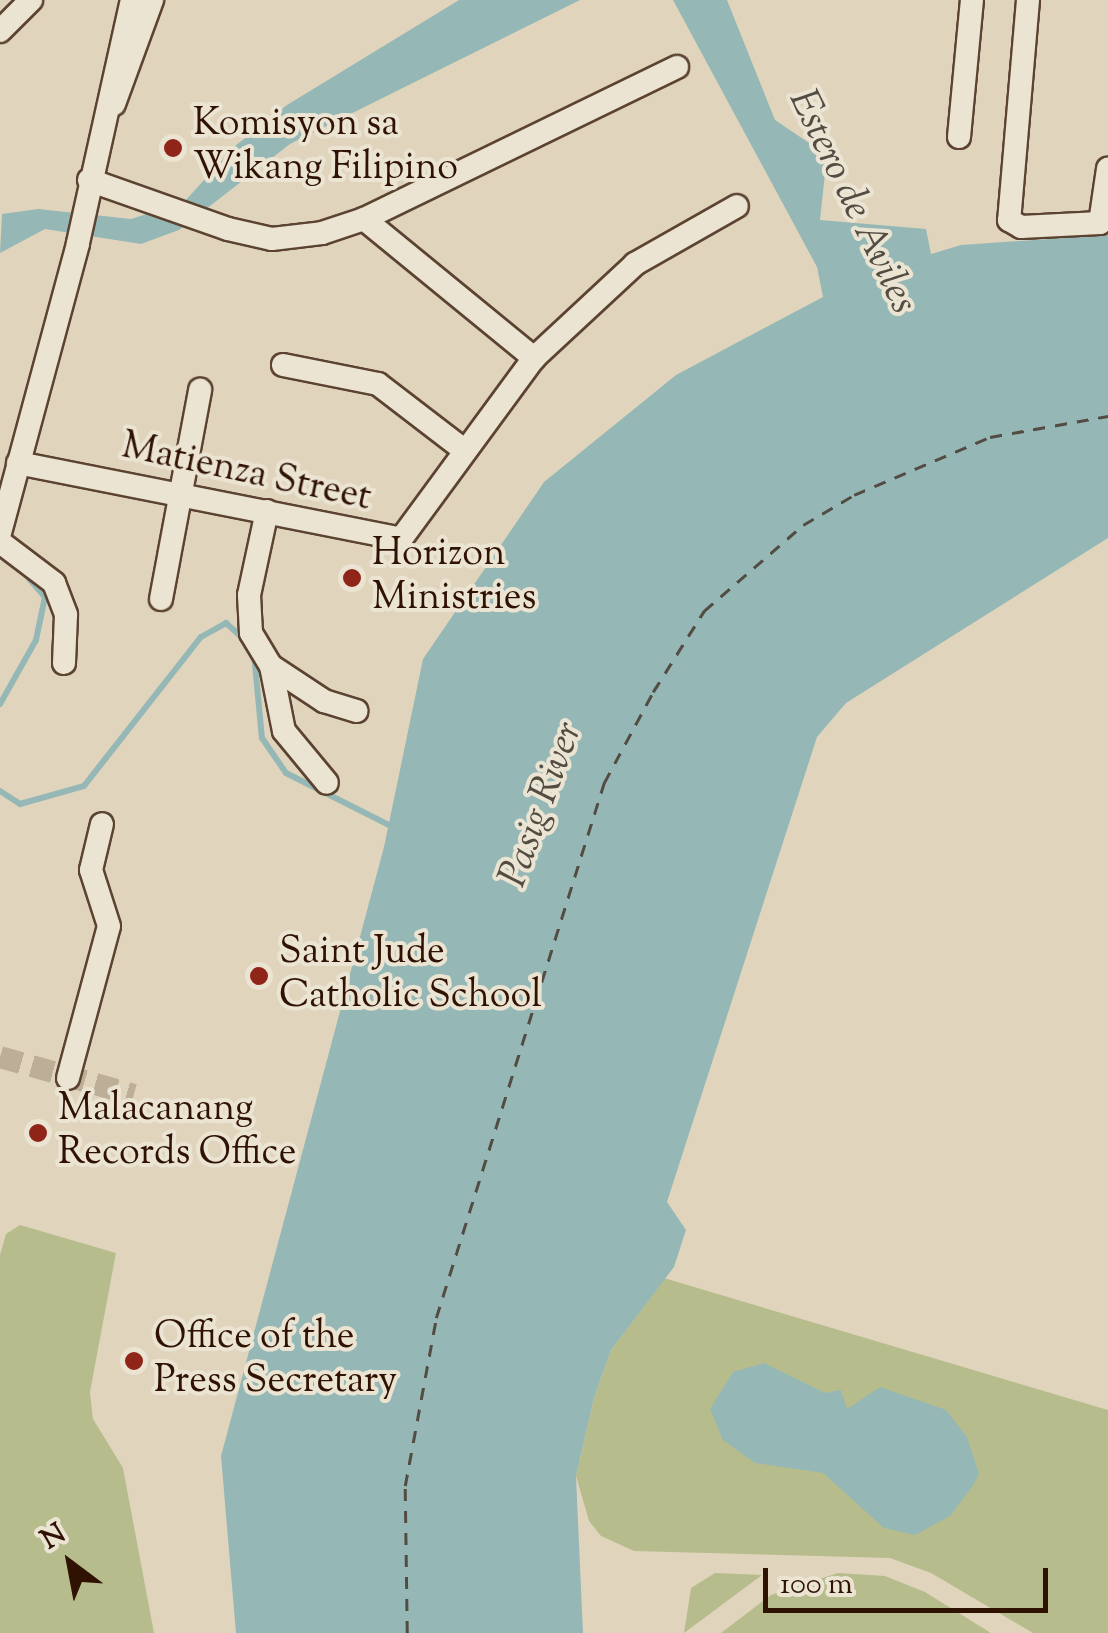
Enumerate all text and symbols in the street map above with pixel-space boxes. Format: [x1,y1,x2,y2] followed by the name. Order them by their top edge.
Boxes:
[776,82,926,322] water label: Estero de Aviles
[193,103,458,192] place label: Komisyon sa Wikang Filipino
[162,137,184,159] marker: Komisyon sa Wikang Filipino
[117,425,375,523] street label: Matienza Street
[372,533,536,622] place label: Horizon Ministries
[341,567,363,589] marker: Horizon Ministries
[491,716,595,894] water label: Pasig River
[279,931,542,1021] place label: Saint Jude Catholic School
[248,965,270,987] marker: Saint Jude Catholic School
[58,1088,296,1178] place label: Malacanang Records Office
[27,1122,49,1144] marker: Malacanang Records Office
[154,1316,397,1406] place label: Office of the Press Secretary
[123,1350,145,1372] marker: Office of the Press Secretary
[20,1513,120,1613] north arrow
[34,1515,74,1560] text: N
[768,1548,1053,1610] scale bar
[780,1564,853,1607] text: 100 m

